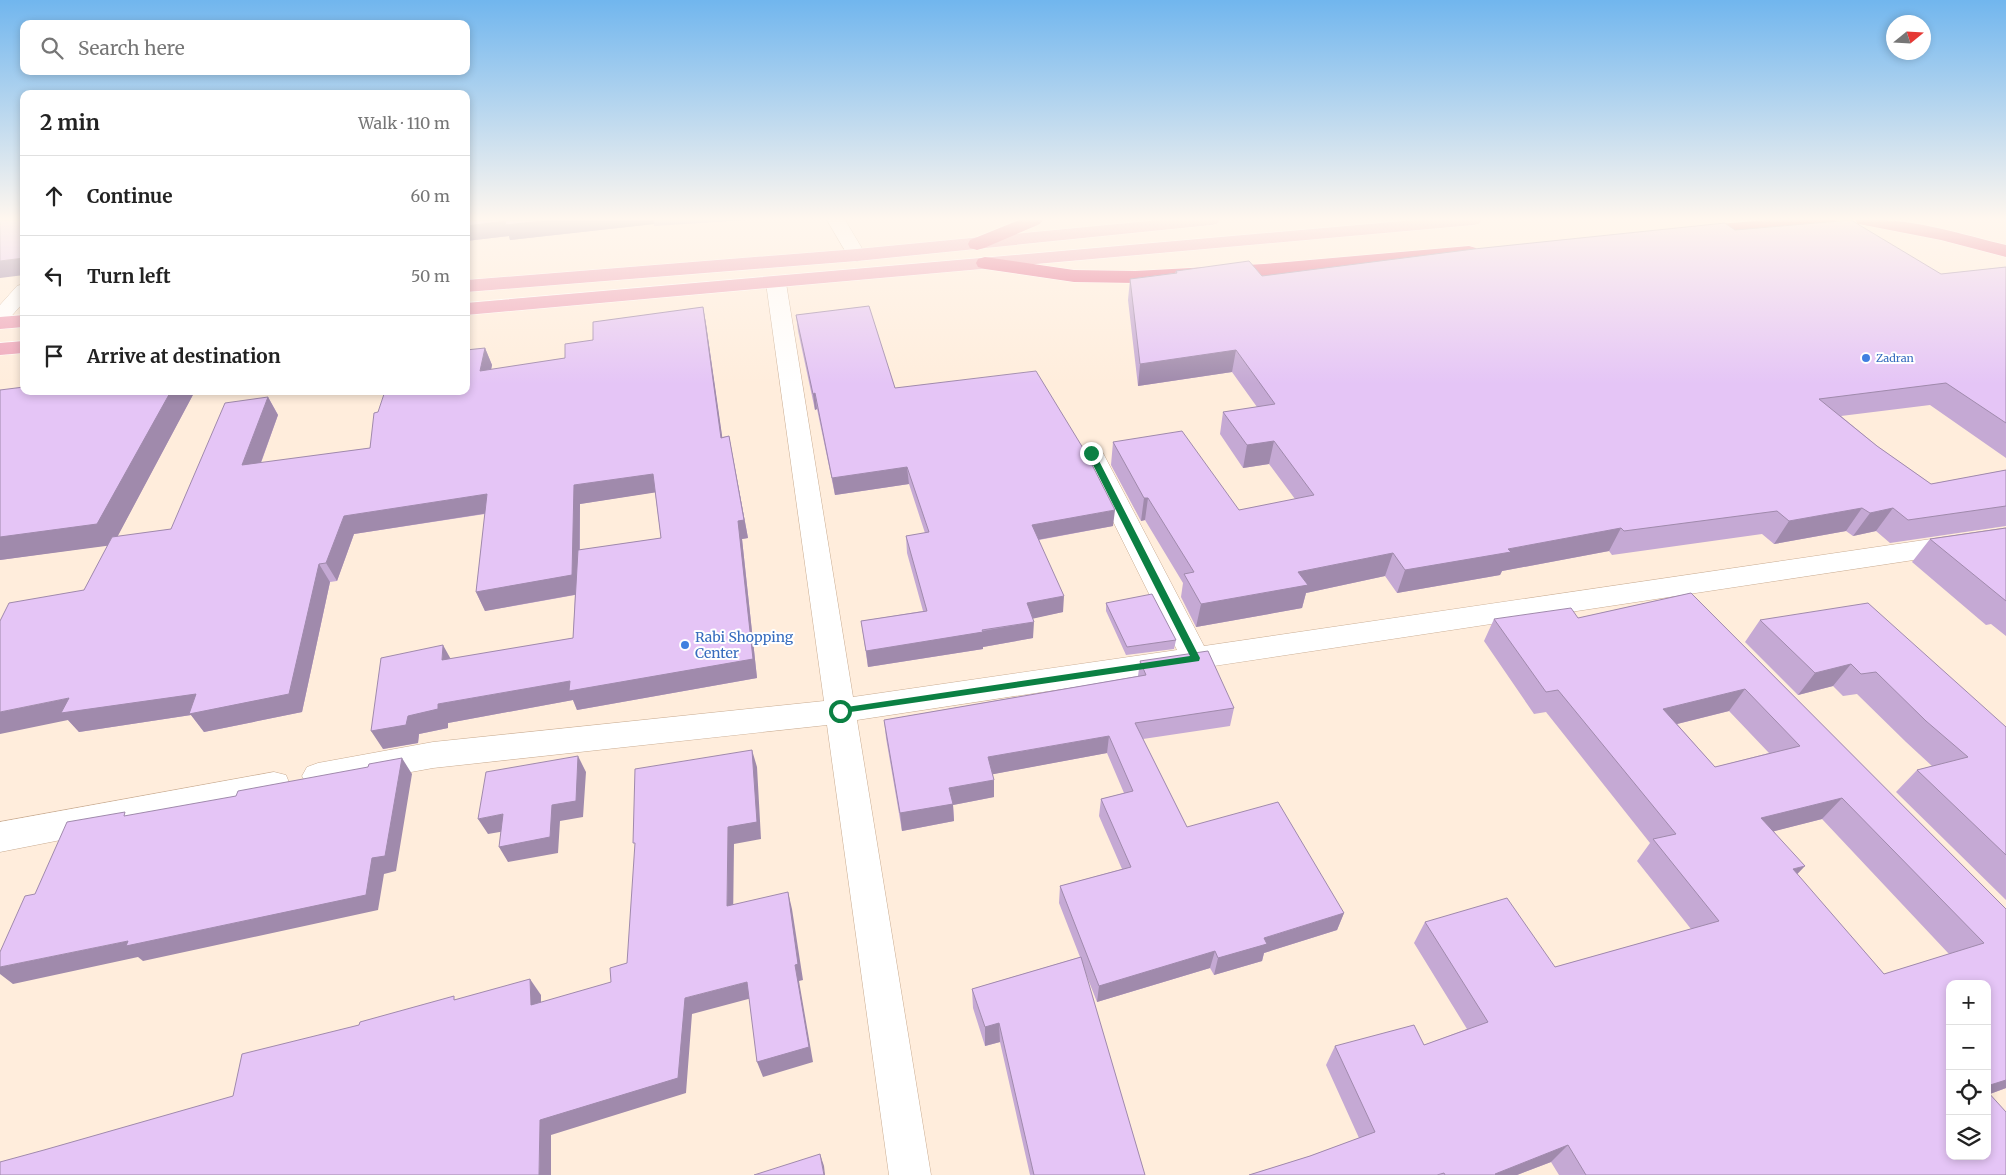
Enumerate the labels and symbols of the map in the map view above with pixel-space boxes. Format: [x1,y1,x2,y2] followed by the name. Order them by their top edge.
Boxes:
[1886,15,1931,60] north arrow
[1876,351,1915,365] place label: Zadran
[1860,352,1872,364] marker: Zadran
[1080,442,1103,465] route end
[695,628,794,662] place label: Rabi Shopping Center
[679,639,691,651] marker: Rabi Shopping Center
[829,700,852,723] route start

